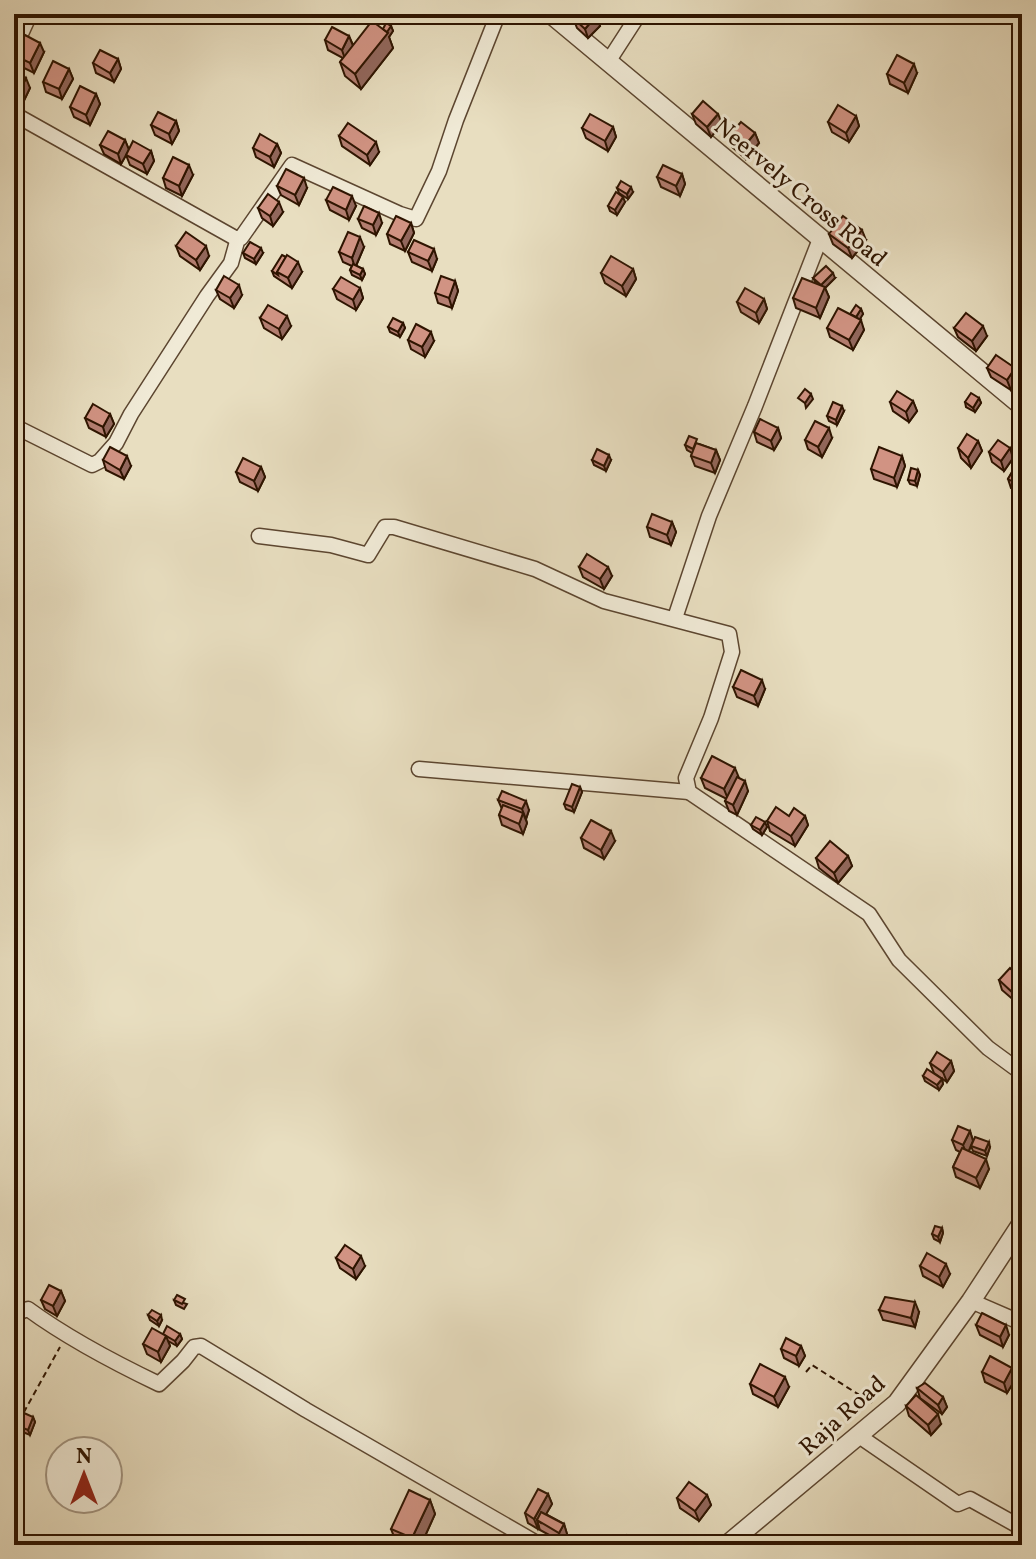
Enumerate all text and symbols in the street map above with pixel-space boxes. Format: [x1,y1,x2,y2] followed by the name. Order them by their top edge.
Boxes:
[706,111,894,276] street label: Neervely Cross Road
[793,1368,894,1465] street label: Raja Road
[44,1435,124,1515] north arrow
[76,1442,92,1473] text: N

